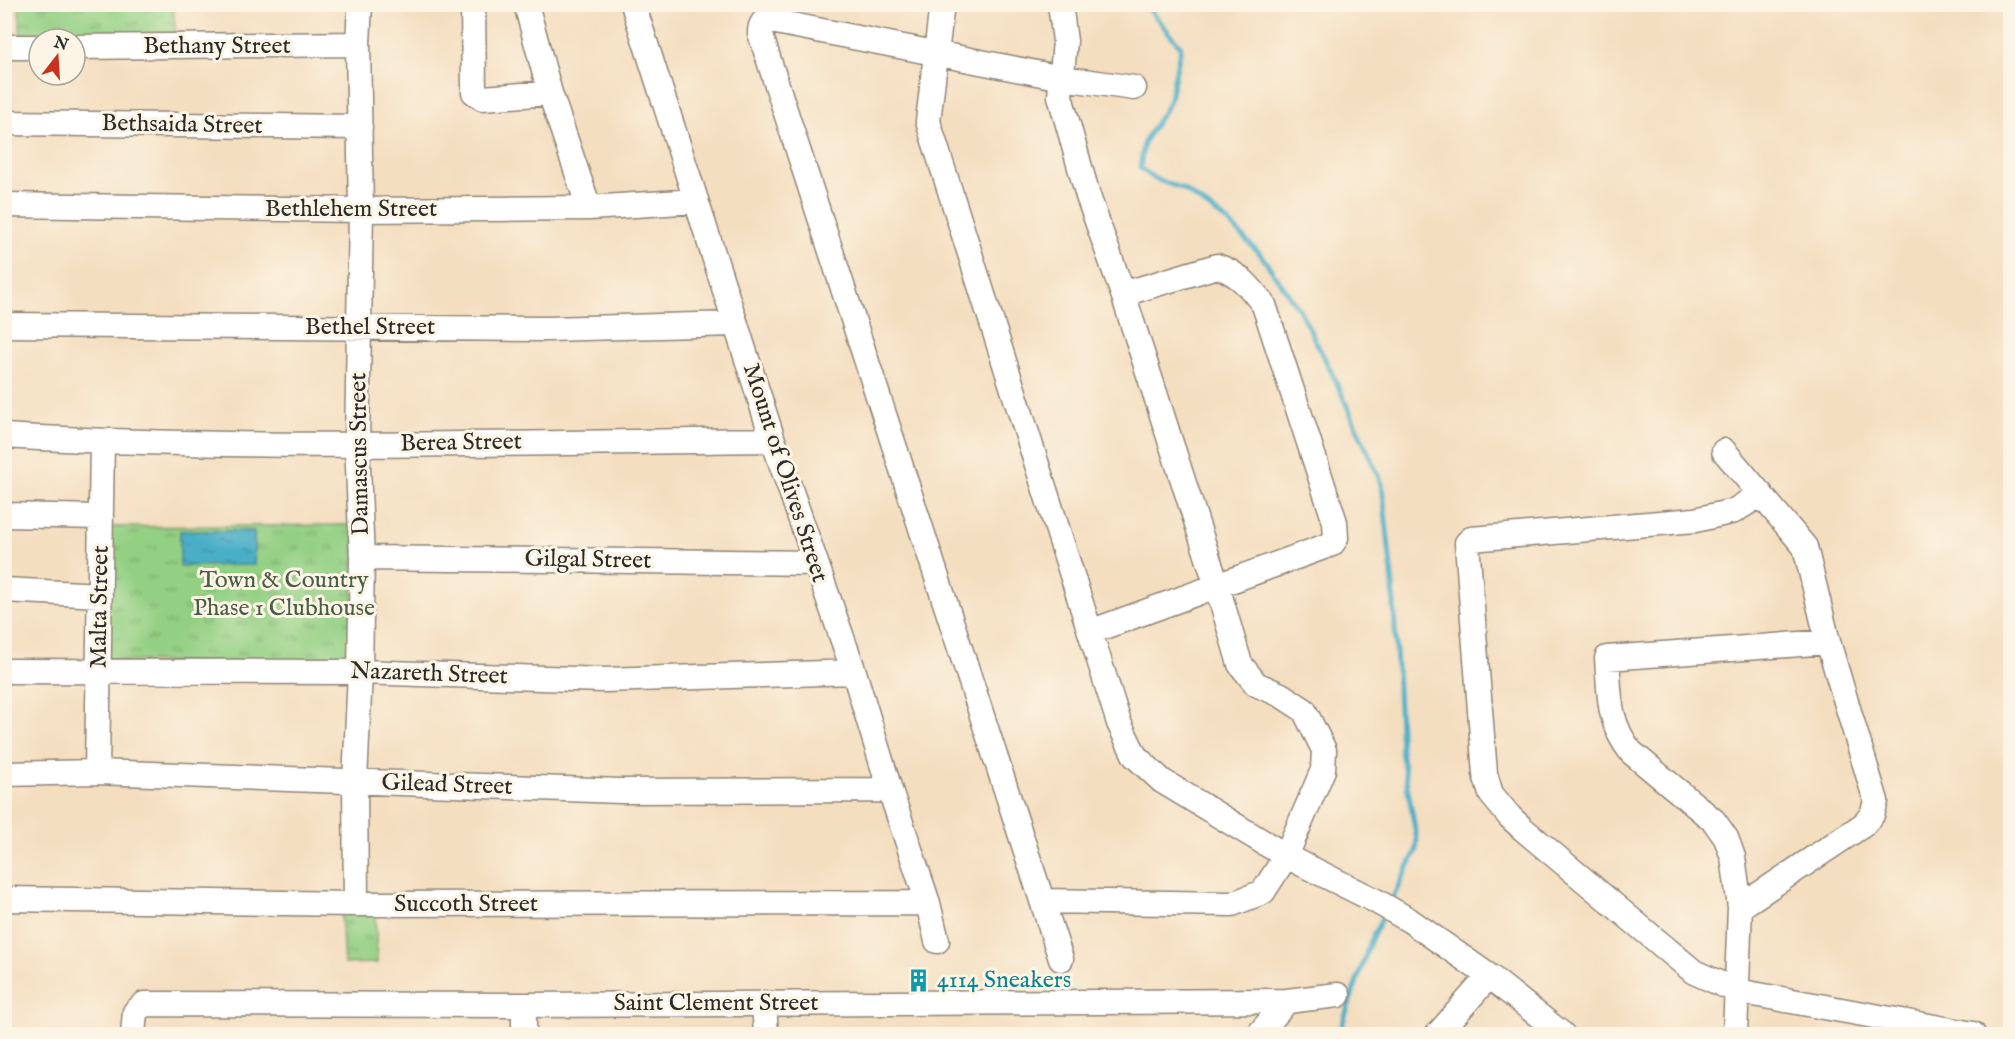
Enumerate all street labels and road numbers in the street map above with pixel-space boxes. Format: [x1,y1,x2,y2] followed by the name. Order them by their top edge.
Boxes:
[143,31,291,62] street label: Bethany Street
[101,108,263,142] street label: Bethsaida Street
[265,194,437,225] street label: Bethlehem Street
[305,312,435,343] street label: Bethel Street
[735,360,835,586] street label: Mount of Olives Street
[343,372,377,536] street label: Damascus Street
[400,426,522,460] street label: Berea Street
[524,543,652,577] street label: Gilgal Street
[83,545,117,669] street label: Malta Street
[350,656,508,692] street label: Nazareth Street
[381,767,513,803] street label: Gilead Street
[394,889,538,920] street label: Succoth Street
[613,988,819,1019] street label: Saint Clement Street

